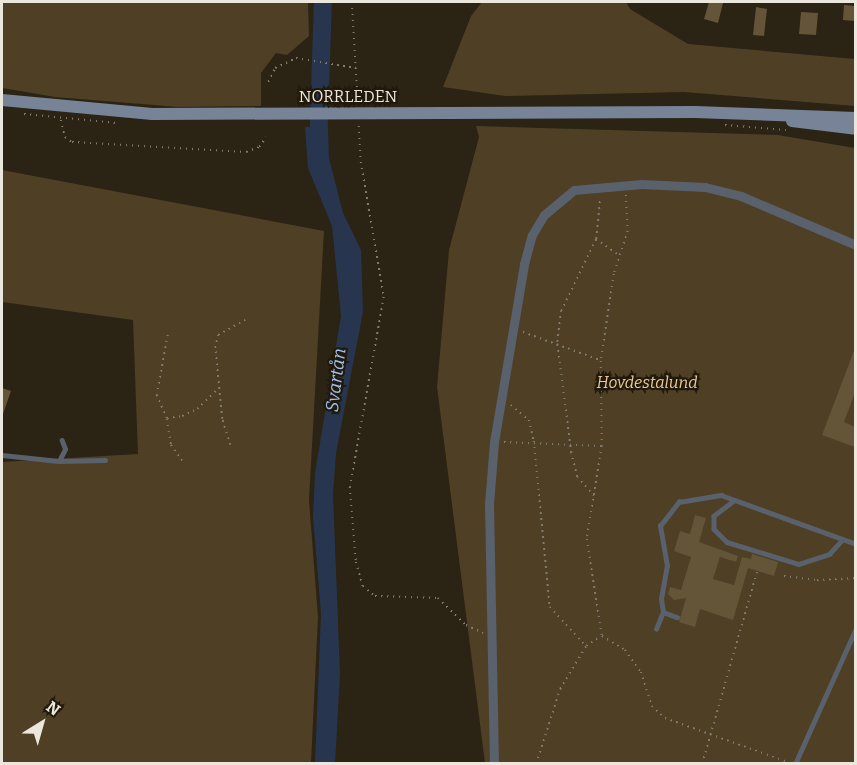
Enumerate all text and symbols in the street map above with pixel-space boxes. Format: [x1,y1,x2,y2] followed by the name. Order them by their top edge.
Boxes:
[299,87,397,107] street label: NORRLEDEN
[321,347,351,413] water label: Svartån
[596,373,698,393] park label: Hovdestalund
[12,693,72,753] north arrow
[42,697,64,720] text: N

